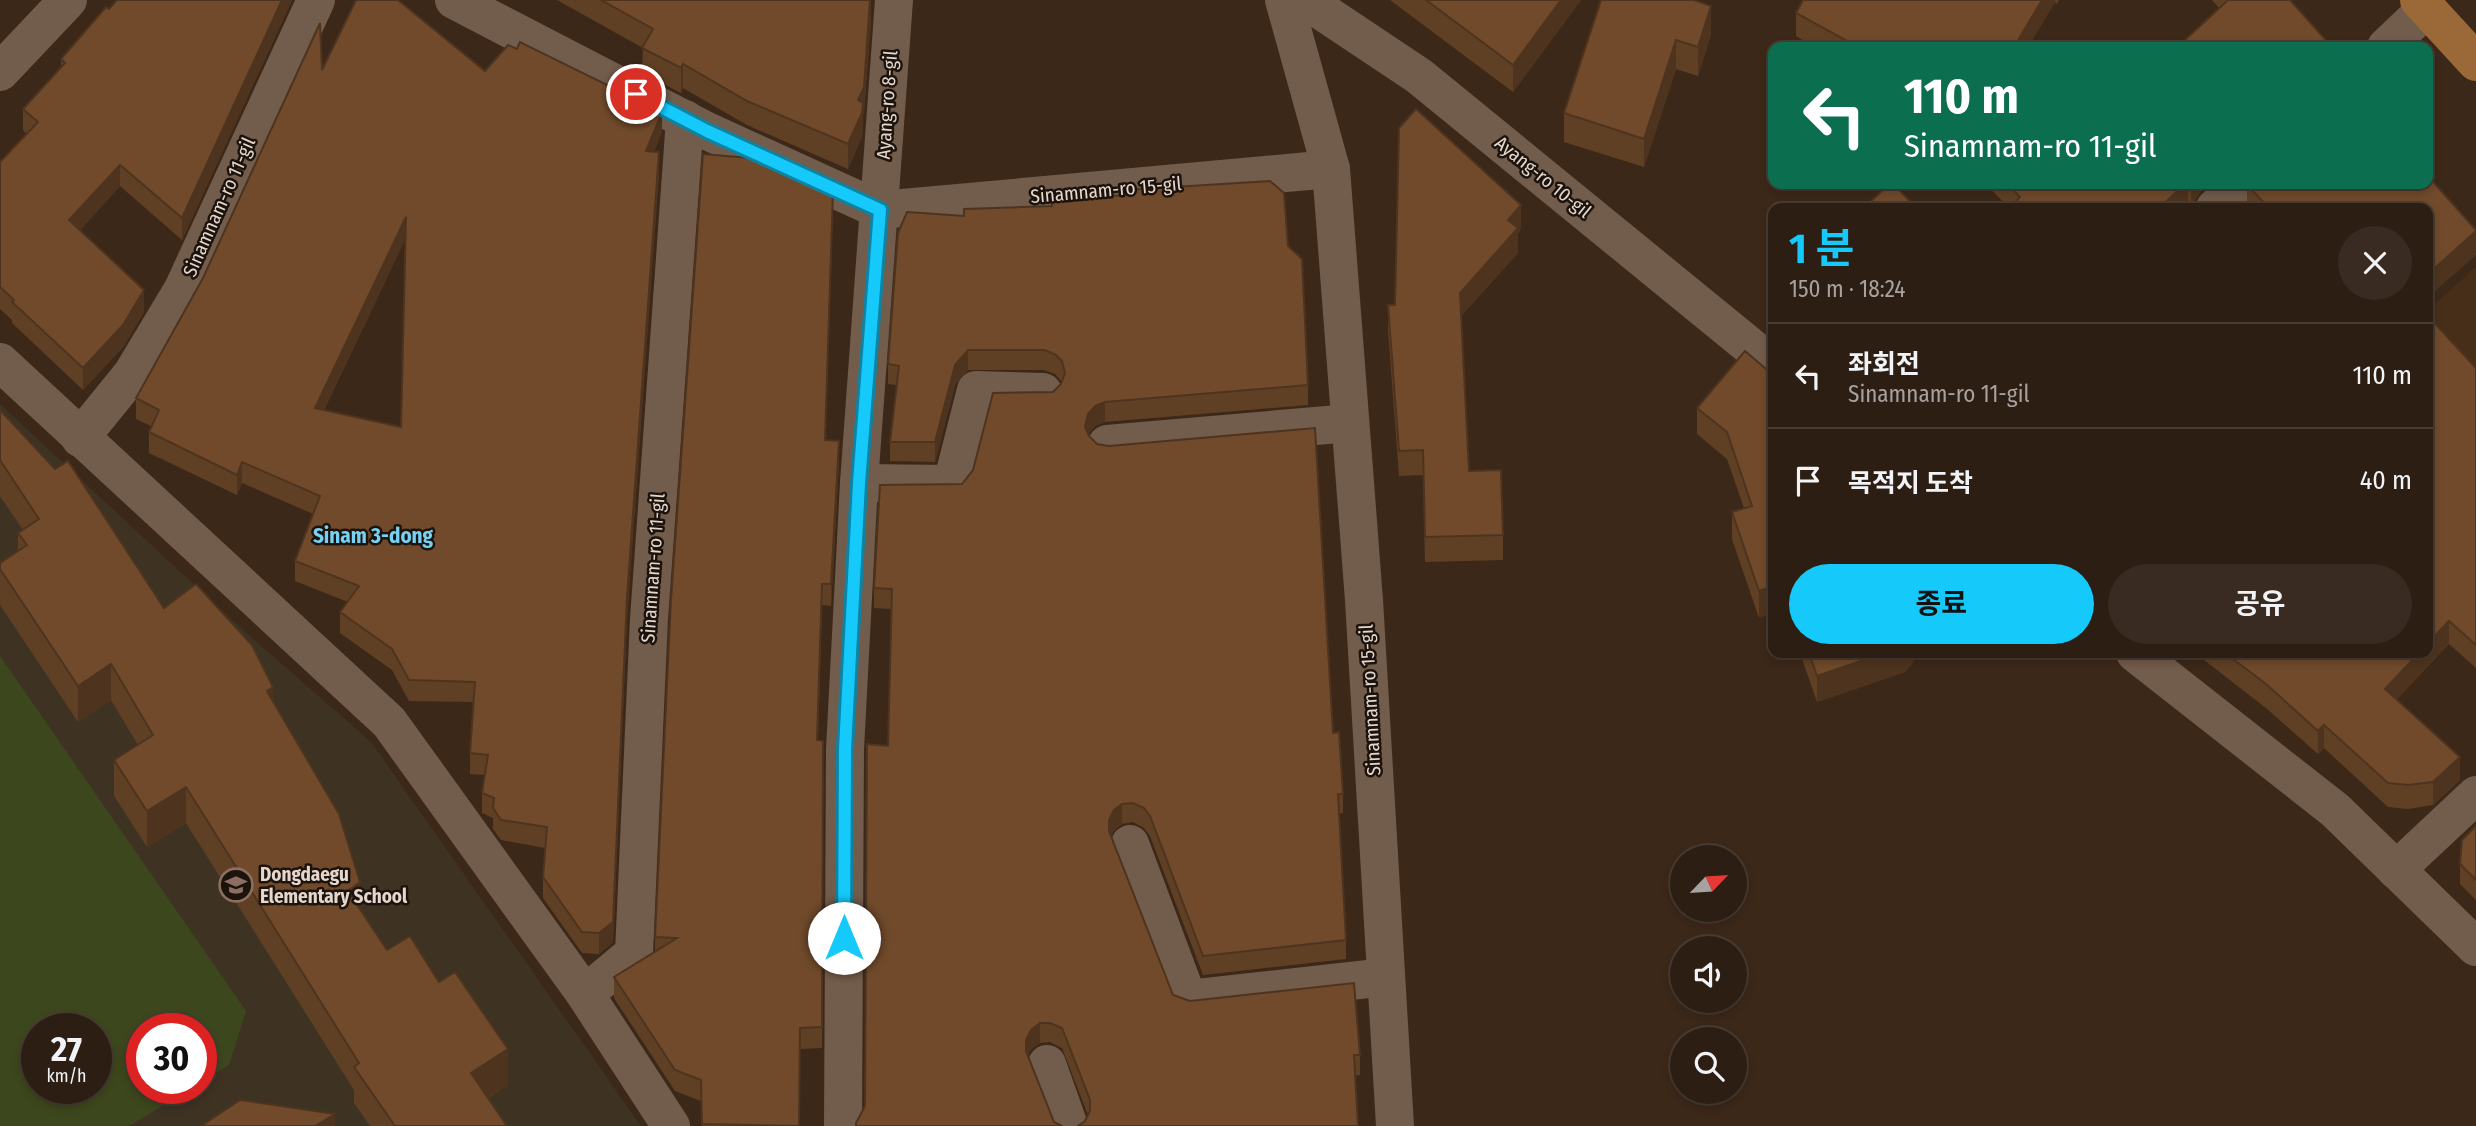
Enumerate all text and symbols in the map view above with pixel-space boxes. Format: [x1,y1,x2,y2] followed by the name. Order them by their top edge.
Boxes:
[872,50,902,160] street label: Ayang-ro 8-gil
[606,64,666,124] pin
[1904,67,2019,126] text: 110 m
[1789,70,1880,161] icon: left
[617,75,655,113] icon: arrive
[1904,127,2157,165] text: Sinamnam-ro 11-gil
[1490,131,1596,223] street label: Ayang-ro 10-gil
[178,134,260,280] street label: Sinamnam-ro 11-gil
[1030,172,1182,208] street label: Sinamnam-ro 15-gil
[1789,224,1854,274] text: 1 분
[2338,226,2412,300] button: close
[1789,275,1905,303] text: 150 m · 18:24
[1848,349,1920,380] text: 좌회전
[1789,357,1827,395] icon: left
[2352,360,2412,391] text: 110 m
[1848,380,2030,408] text: Sinamnam-ro 11-gil
[1789,462,1827,500] icon: arrive
[2360,465,2412,496] text: 40 m
[1848,468,1973,499] text: 목적지 도착
[636,492,670,644] street label: Sinamnam-ro 11-gil
[313,523,434,549] district label: Sinam 3-dong
[1789,564,2094,644] button: 종료
[2108,564,2412,644] button: 공유
[1355,624,1385,776] street label: Sinamnam-ro 15-gil
[1670,845,1746,922] north arrow
[1670,845,1747,1104] map controls
[260,863,408,908] place label: Dongdaegu Elementary School
[217,866,255,904] school or university icon: Dongdaegu Elementary School
[807,901,881,975] position arrow
[1670,936,1747,1013] button: sound
[126,1013,217,1104] speed limit sign: 30
[1670,1027,1747,1104] button: search
[51,1028,82,1070] text: 27
[46,1065,87,1087] text: km/h

